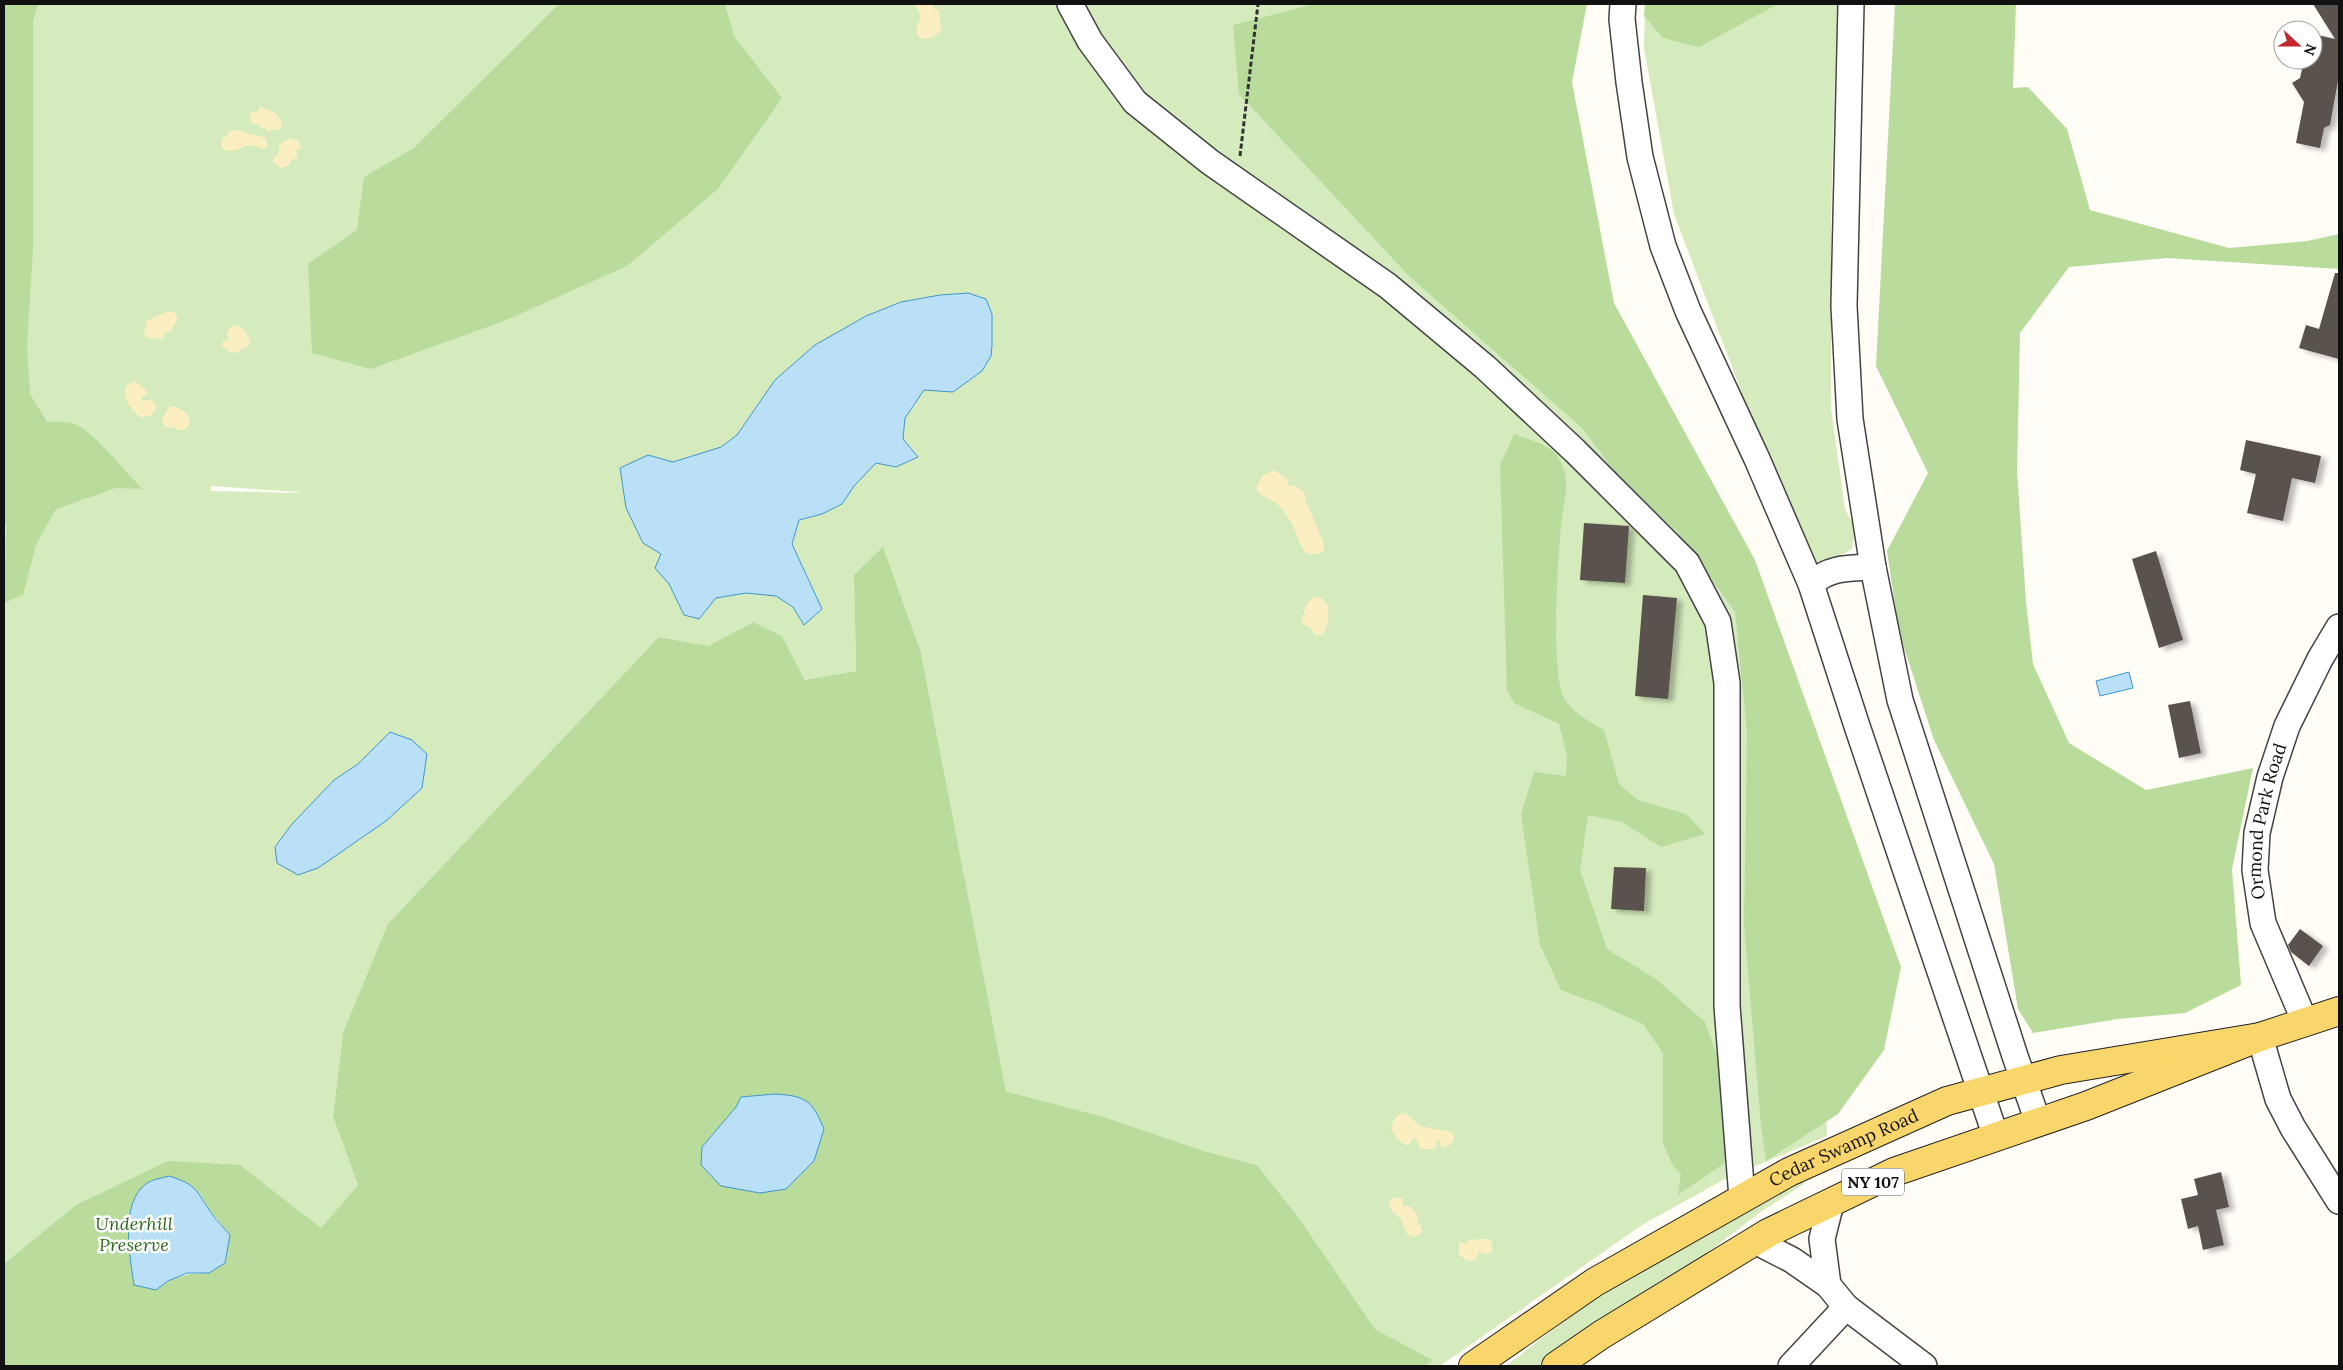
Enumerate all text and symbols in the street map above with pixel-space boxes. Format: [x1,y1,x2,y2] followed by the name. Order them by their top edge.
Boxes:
[2273,20,2323,70] north arrow
[2300,41,2320,58] text: N
[2243,740,2292,901] street label: Ormond Park Road
[1765,1103,1922,1192] street label: Cedar Swamp Road
[1842,1168,1904,1196] road number: NY 107
[95,1212,173,1256] park label: Underhill Preserve

